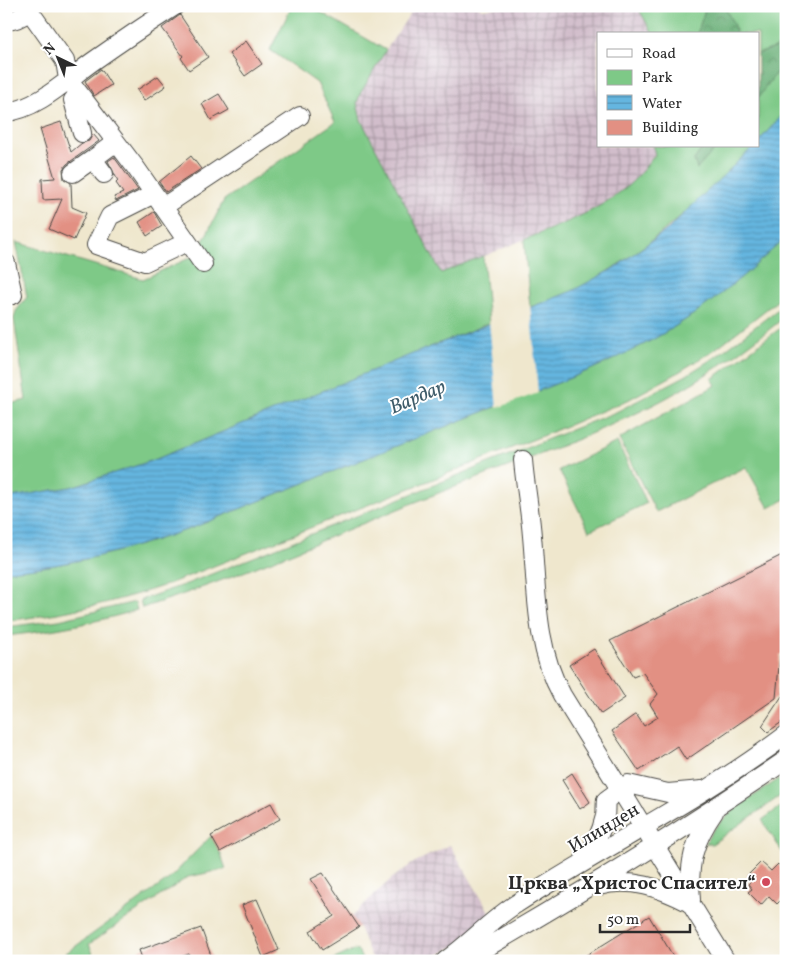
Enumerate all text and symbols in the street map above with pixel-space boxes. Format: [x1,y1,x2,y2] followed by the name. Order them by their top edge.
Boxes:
[32,32,82,82] north arrow
[597,32,760,148] legend
[40,39,60,60] text: N
[642,44,676,65] text: Road
[642,68,673,89] text: Park
[642,94,682,115] text: Water
[642,118,699,139] text: Building
[385,373,451,422] water label: Вардар
[563,797,645,860] street label: Илинден
[508,871,756,897] place label: Црква „Христос Спасител“
[760,876,772,888] marker: Црква „Христос Спасител“
[600,902,690,934] scale bar
[607,910,639,931] text: 50 m

